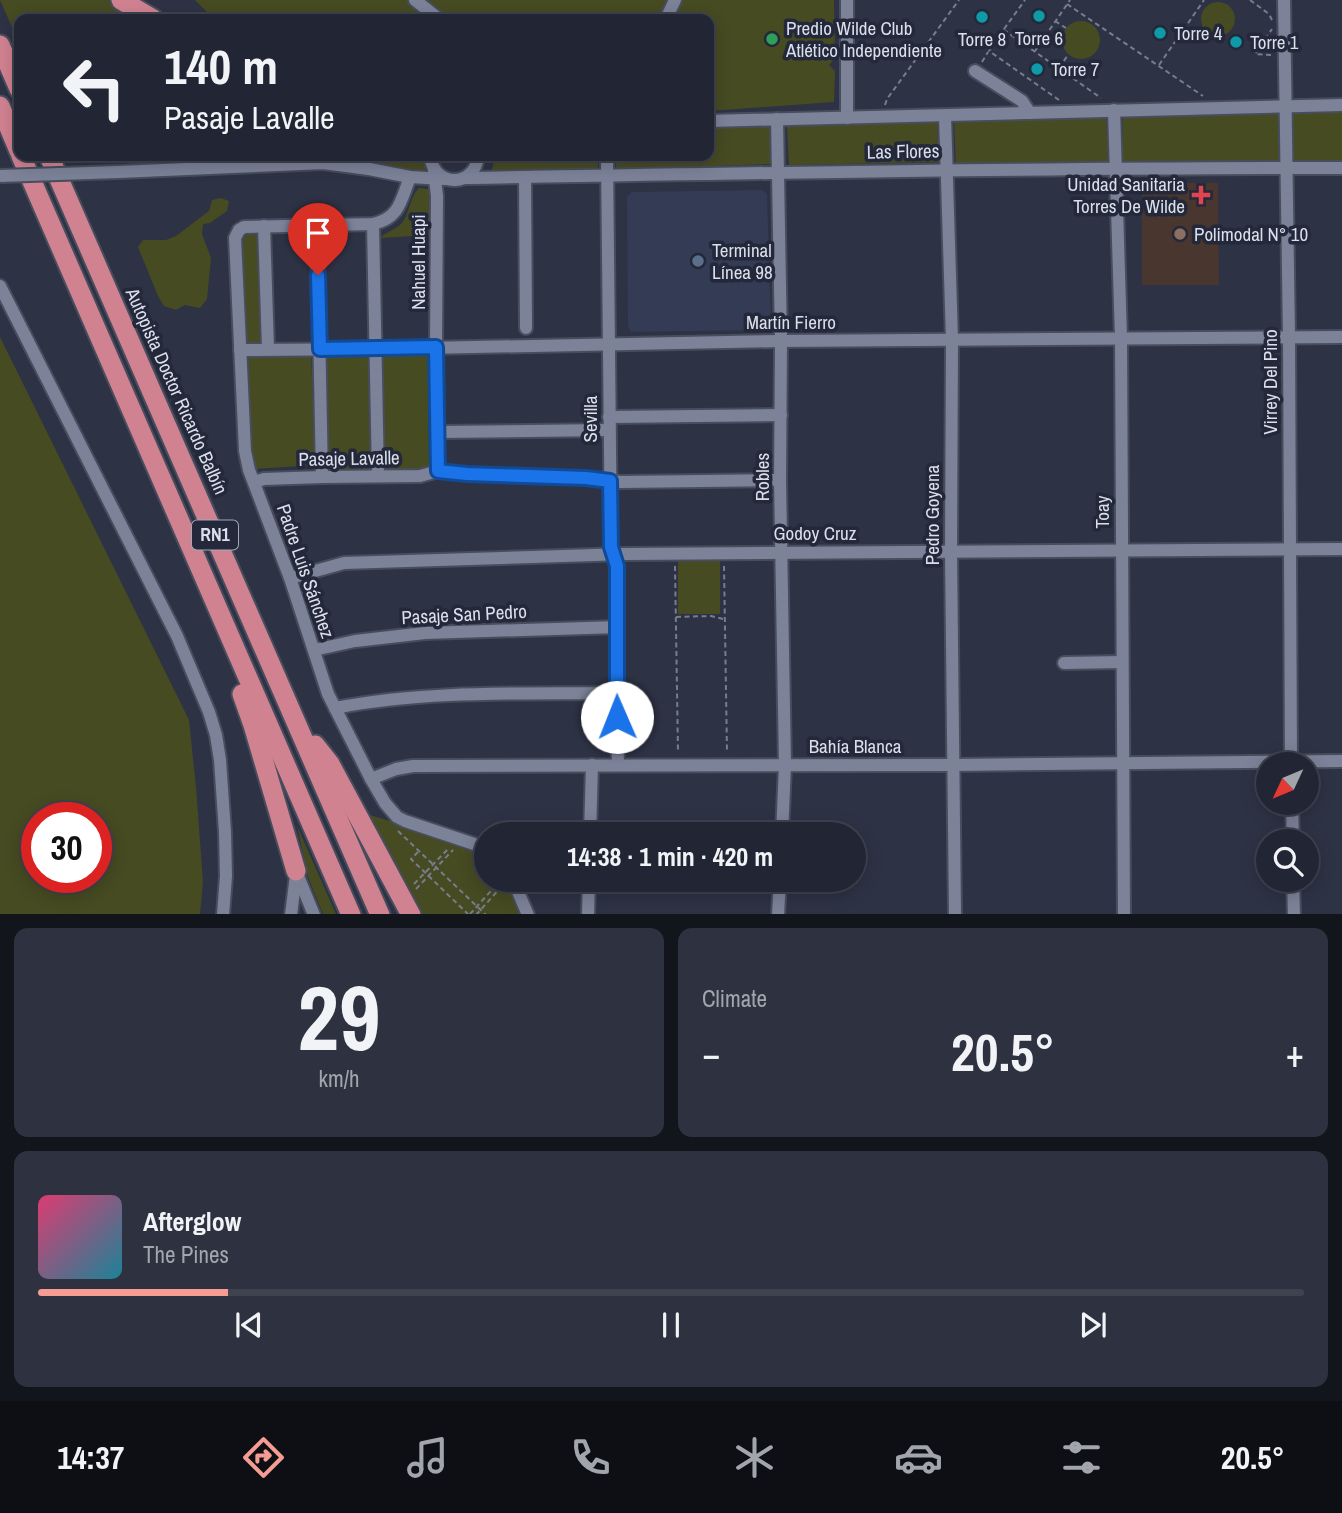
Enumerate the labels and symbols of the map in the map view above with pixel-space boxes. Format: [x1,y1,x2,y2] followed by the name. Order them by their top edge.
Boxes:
[1031,8,1047,24] marker: Torre 6
[974,9,990,25] marker: Torre 8
[785,15,942,63] place label: Predio Wilde Club Atlético Independiente
[1174,20,1223,46] place label: Torre 4
[1015,25,1063,51] place label: Torre 6
[1152,25,1168,41] marker: Torre 4
[958,26,1006,52] place label: Torre 8
[1250,29,1299,55] place label: Torre 1
[764,31,780,47] marker: Predio Wilde Club Atlético Independiente
[1228,34,1244,50] marker: Torre 1
[1051,56,1100,82] place label: Torre 7
[1029,61,1045,77] marker: Torre 7
[866,137,940,165] street label: Las Flores
[1067,171,1185,219] place label: Unidad Sanitaria Torres De Wilde
[1191,185,1211,205] marker: Unidad Sanitaria Torres De Wilde
[288,203,348,275] pin
[405,214,431,310] street label: Nahuel Huapi
[1194,221,1308,247] place label: Polimodal N° 10
[1172,226,1188,242] marker: Polimodal N° 10
[712,237,773,285] place label: Terminal Línea 98
[690,253,706,269] marker: Terminal Línea 98
[119,283,234,498] street label: Autopista Doctor Ricardo Balbín
[746,309,836,335] street label: Martín Fierro
[1257,329,1283,435] street label: Virrey Del Pino
[577,395,603,442] street label: Sevilla
[298,444,400,472] street label: Pasaje Lavalle
[749,453,775,501] street label: Robles
[919,464,945,565] street label: Pedro Goyena
[1089,495,1115,528] street label: Toay
[271,500,341,642] street label: Padre Luis Sánchez
[192,520,238,550] road number: RN1
[773,520,857,546] street label: Godoy Cruz
[401,598,527,630] street label: Pasaje San Pedro
[580,680,654,754] position arrow
[809,733,902,759] street label: Bahía Blanca
[1256,752,1320,816] north arrow
[21,802,112,893] speed limit sign: 30

